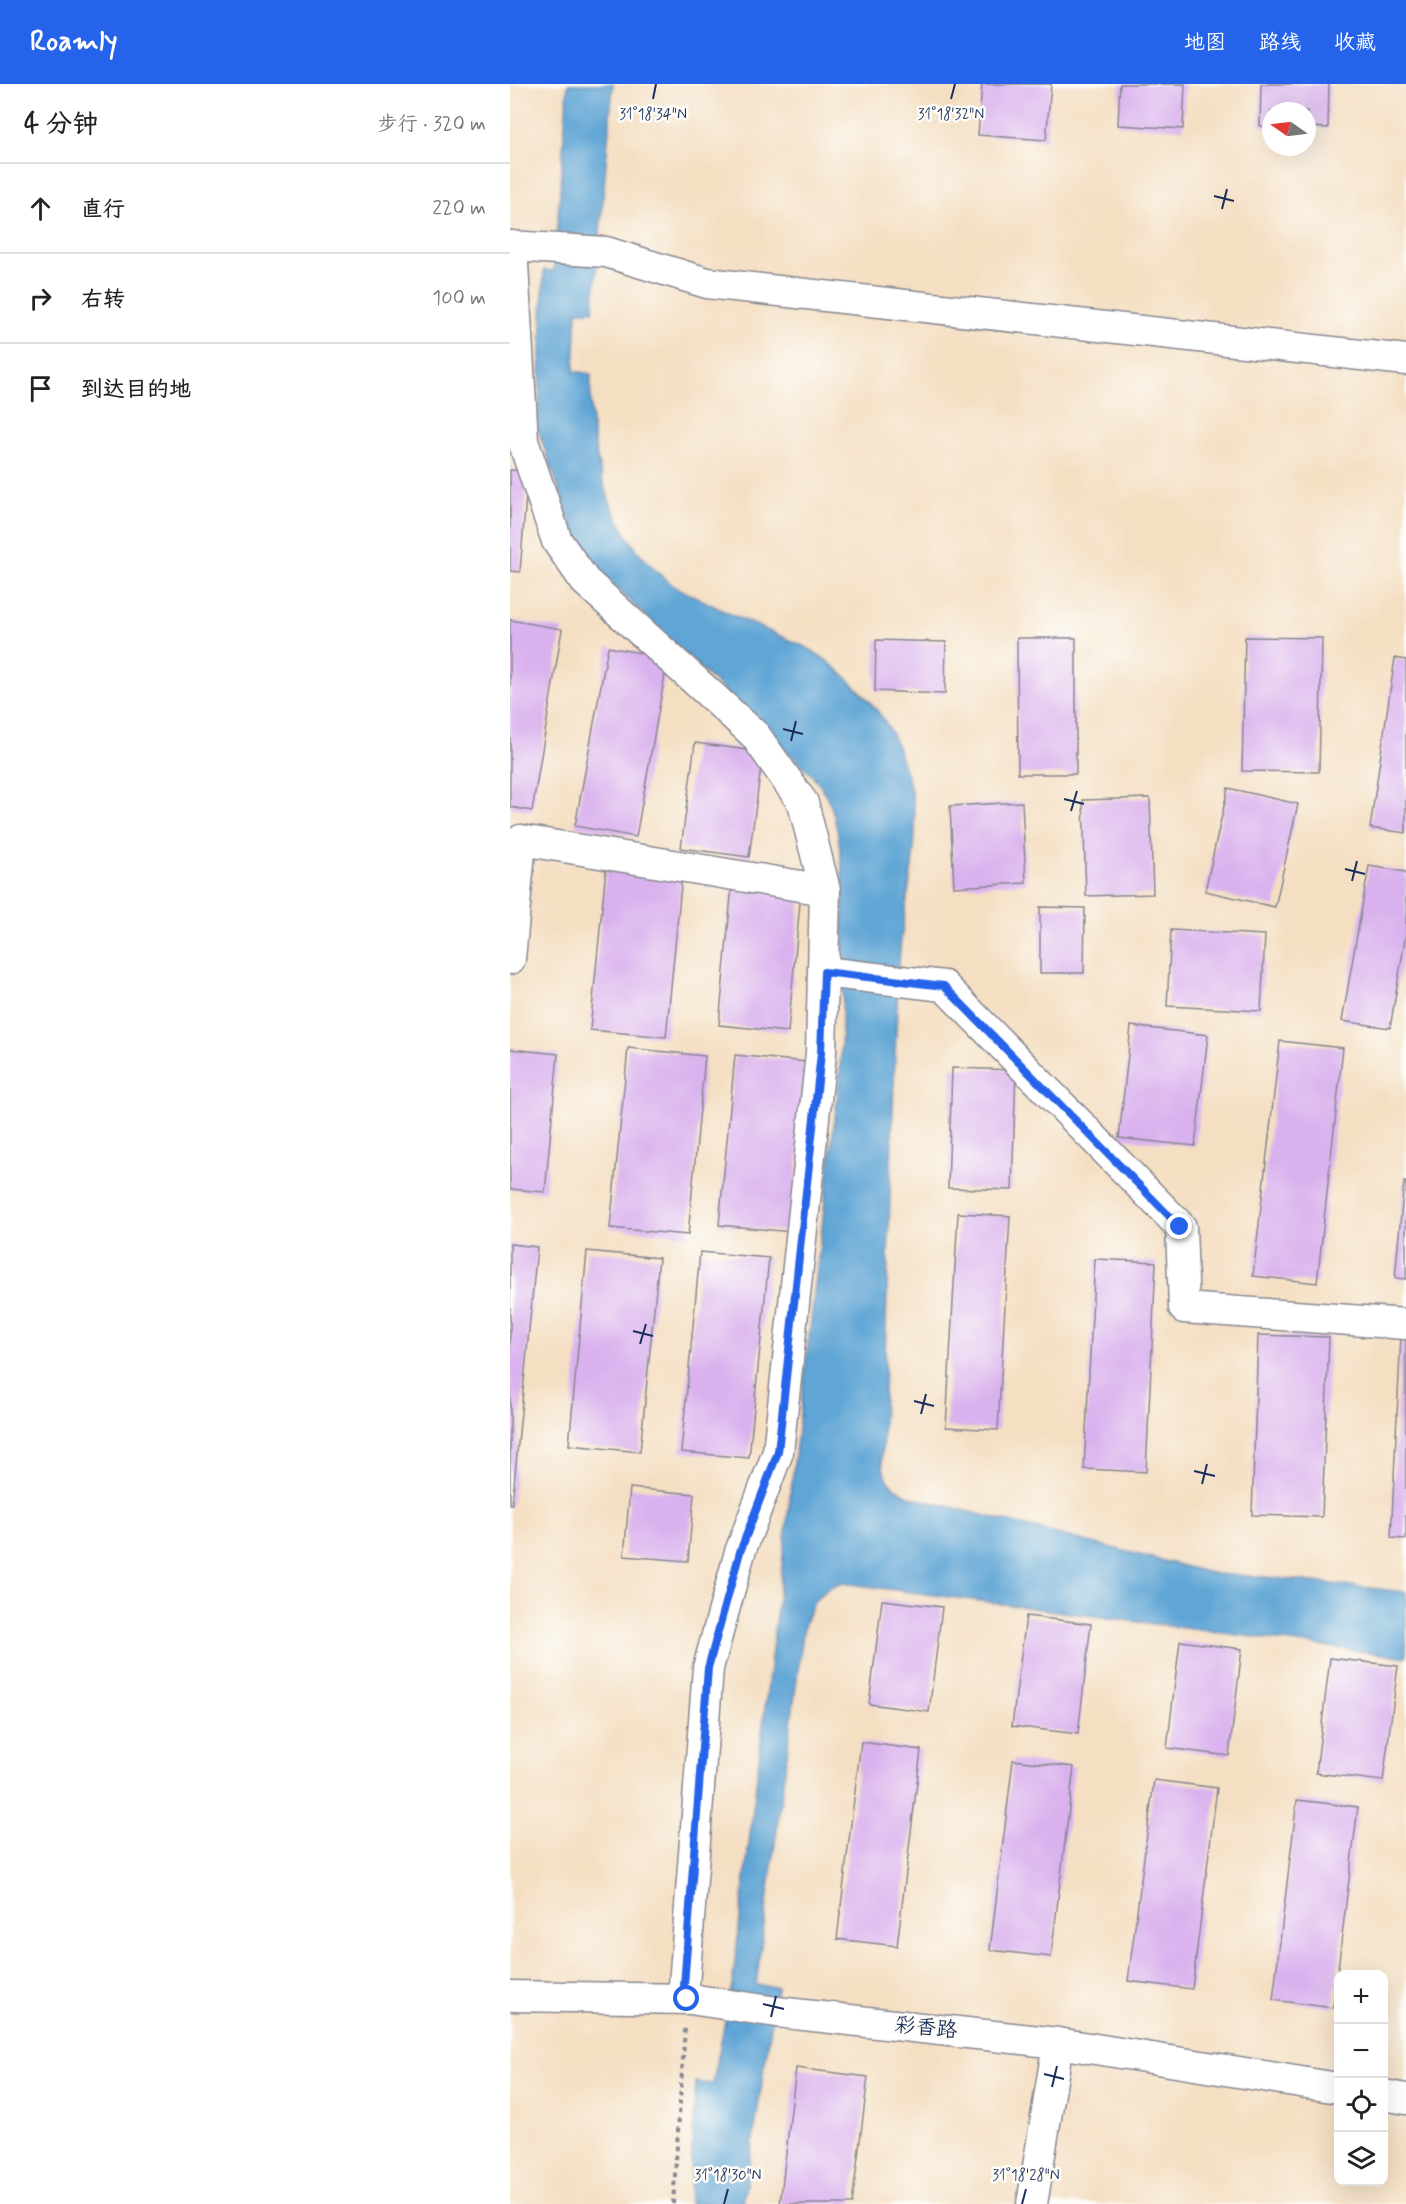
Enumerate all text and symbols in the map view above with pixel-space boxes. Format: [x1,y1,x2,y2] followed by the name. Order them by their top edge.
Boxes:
[30,24,118,61] text: Roamly
[1184,29,1226,57] text: 地图
[1259,29,1301,57] text: 路线
[1334,29,1376,57] text: 收藏
[1262,102,1316,156] north arrow
[619,105,687,125] text: 31°18'34"N
[918,105,984,125] text: 31°18'32"N
[24,108,98,142] text: 4 分钟
[378,111,486,138] text: 步行 · 320 m
[24,192,57,225] icon: ahead
[432,195,486,222] text: 220 m
[81,196,125,224] text: 直行
[24,282,57,315] icon: right
[432,285,486,312] text: 100 m
[81,286,125,314] text: 右转
[24,372,57,405] icon: arrive
[81,376,191,404] text: 到达目的地
[1166,1213,1192,1239] route end
[1334,1970,1388,2186] map controls
[1334,1970,1388,2024] button: +
[673,1985,699,2011] route start
[893,2011,959,2045] street label: 彩香路
[1334,2024,1388,2078] button: −
[1334,2078,1388,2132] button: locate
[1334,2132,1388,2186] button: layers
[694,2166,762,2186] text: 31°18'30"N
[992,2166,1060,2186] text: 31°18'28"N

